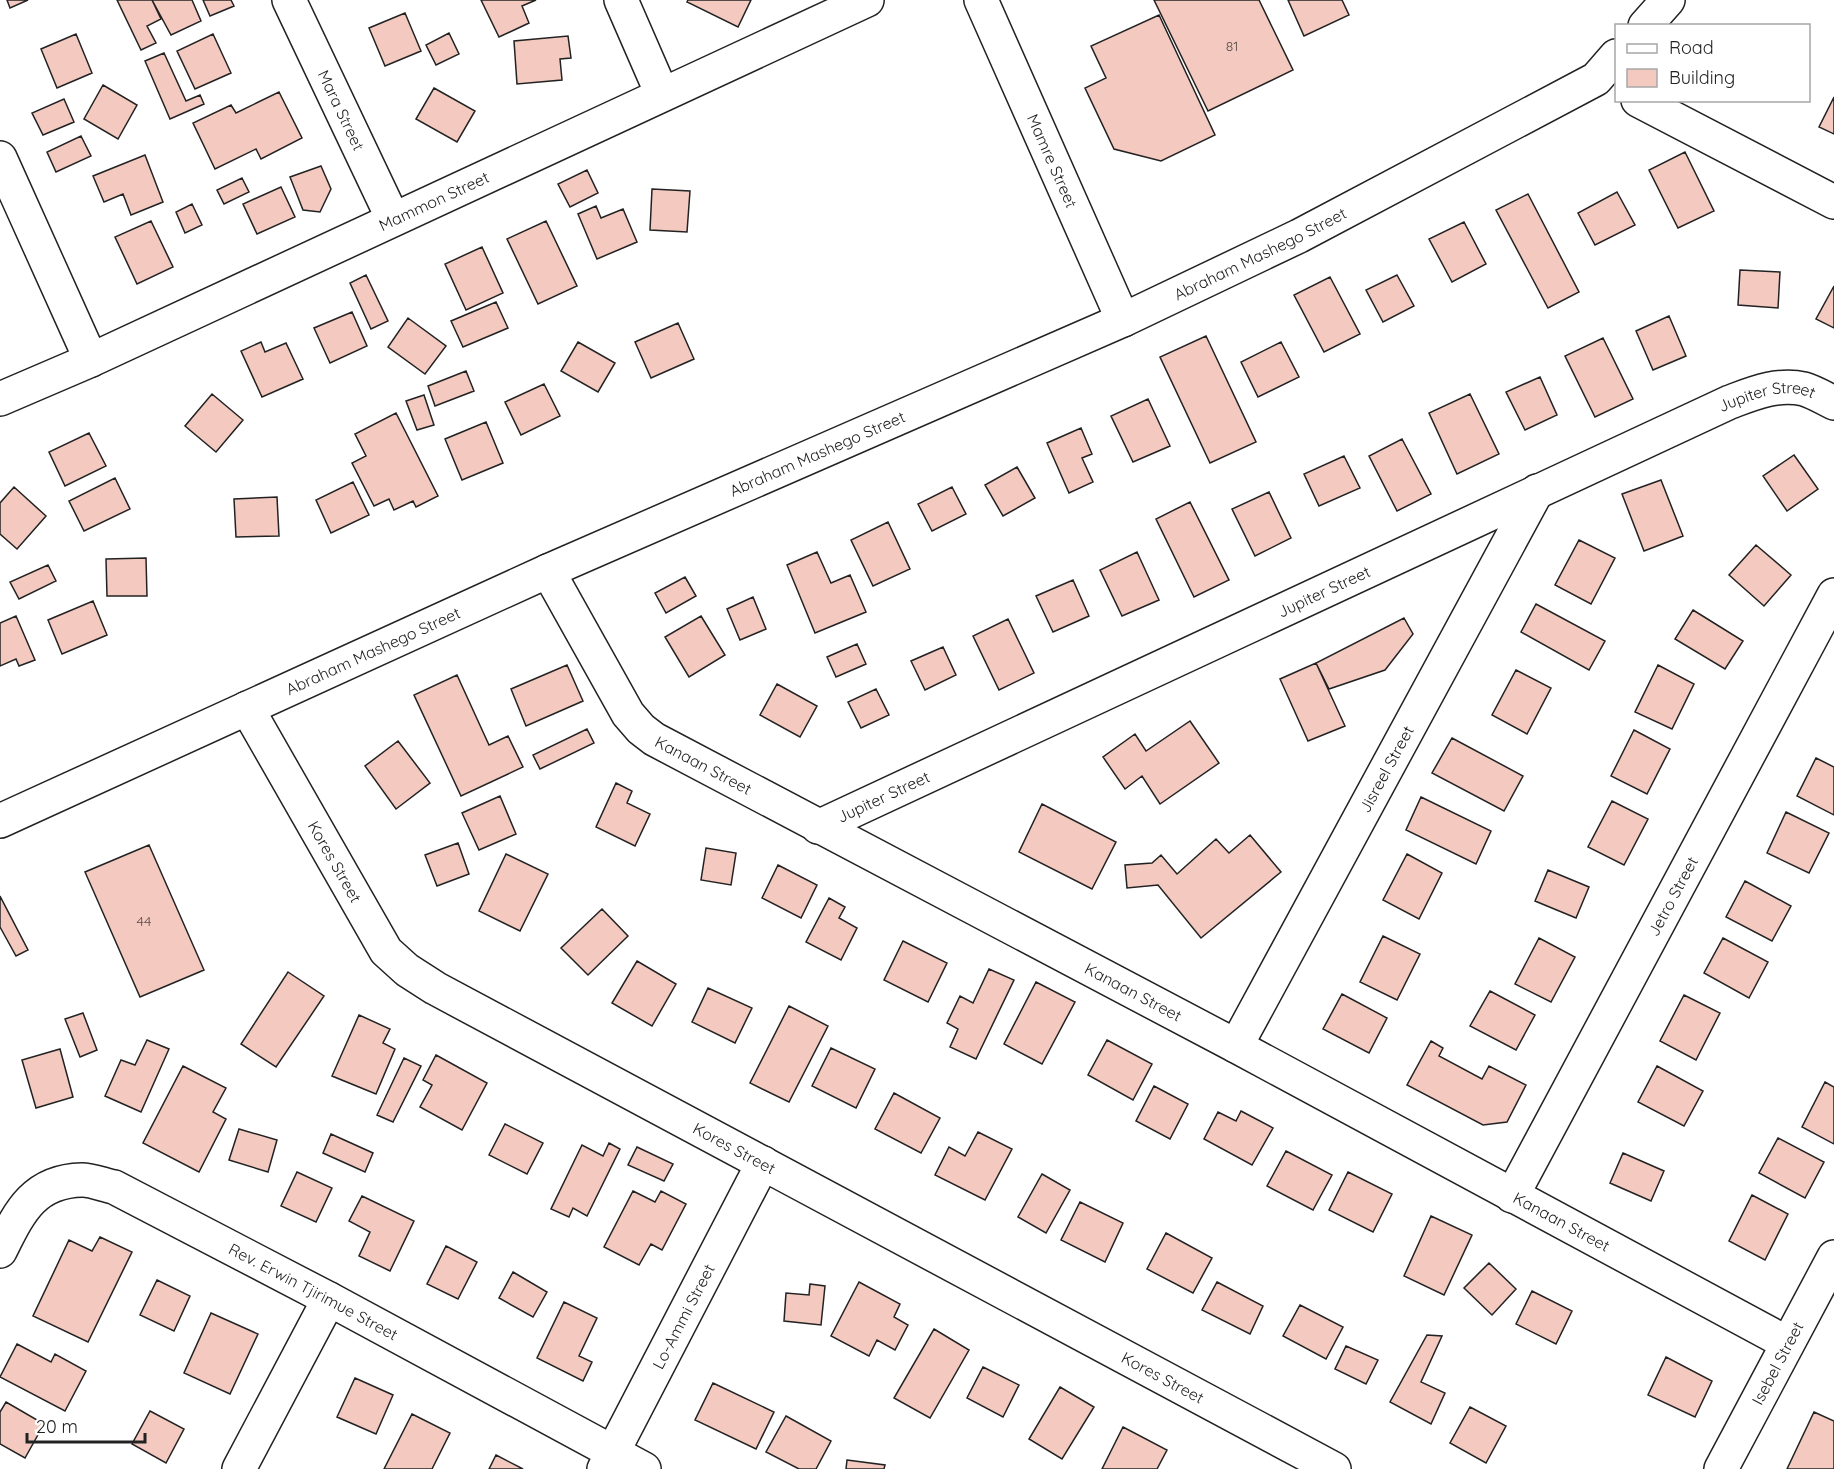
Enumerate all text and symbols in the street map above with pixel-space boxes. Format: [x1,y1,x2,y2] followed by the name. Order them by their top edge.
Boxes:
[1615,24,1810,102] legend
[1669,36,1714,59] text: Road
[1226,37,1238,55] house number: 81
[1669,66,1735,89] text: Building
[314,67,369,154] street label: Mara Street
[1023,111,1082,211] street label: Mamre Street
[376,167,492,235] street label: Mammon Street
[1171,203,1350,304] street label: Abraham Mashego Street
[1715,377,1819,416] street label: Jupiter Street
[726,406,908,501] street label: Abraham Mashego Street
[1274,561,1373,622] street label: Jupiter Street
[283,602,463,699] street label: Abraham Mashego Street
[1355,722,1418,816] street label: Jisreel Street
[652,731,755,799] street label: Kanaan Street
[834,766,933,827] street label: Jupiter Street
[304,817,366,906] street label: Kores Street
[1643,853,1702,939] street label: Jetro Street
[137,912,151,930] house number: 44
[1081,958,1185,1026] street label: Kanaan Street
[690,1118,779,1178] street label: Kores Street
[1510,1187,1613,1256] street label: Kanaan Street
[226,1239,402,1344] street label: Rev. Erwin Tjirimue Street
[648,1260,719,1372] street label: Lo-Ammi Street
[1747,1318,1808,1408] street label: Isebel Street
[1118,1347,1208,1408] street label: Kores Street
[27,1406,146,1444] scale bar
[36,1415,78,1438] text: 20 m

